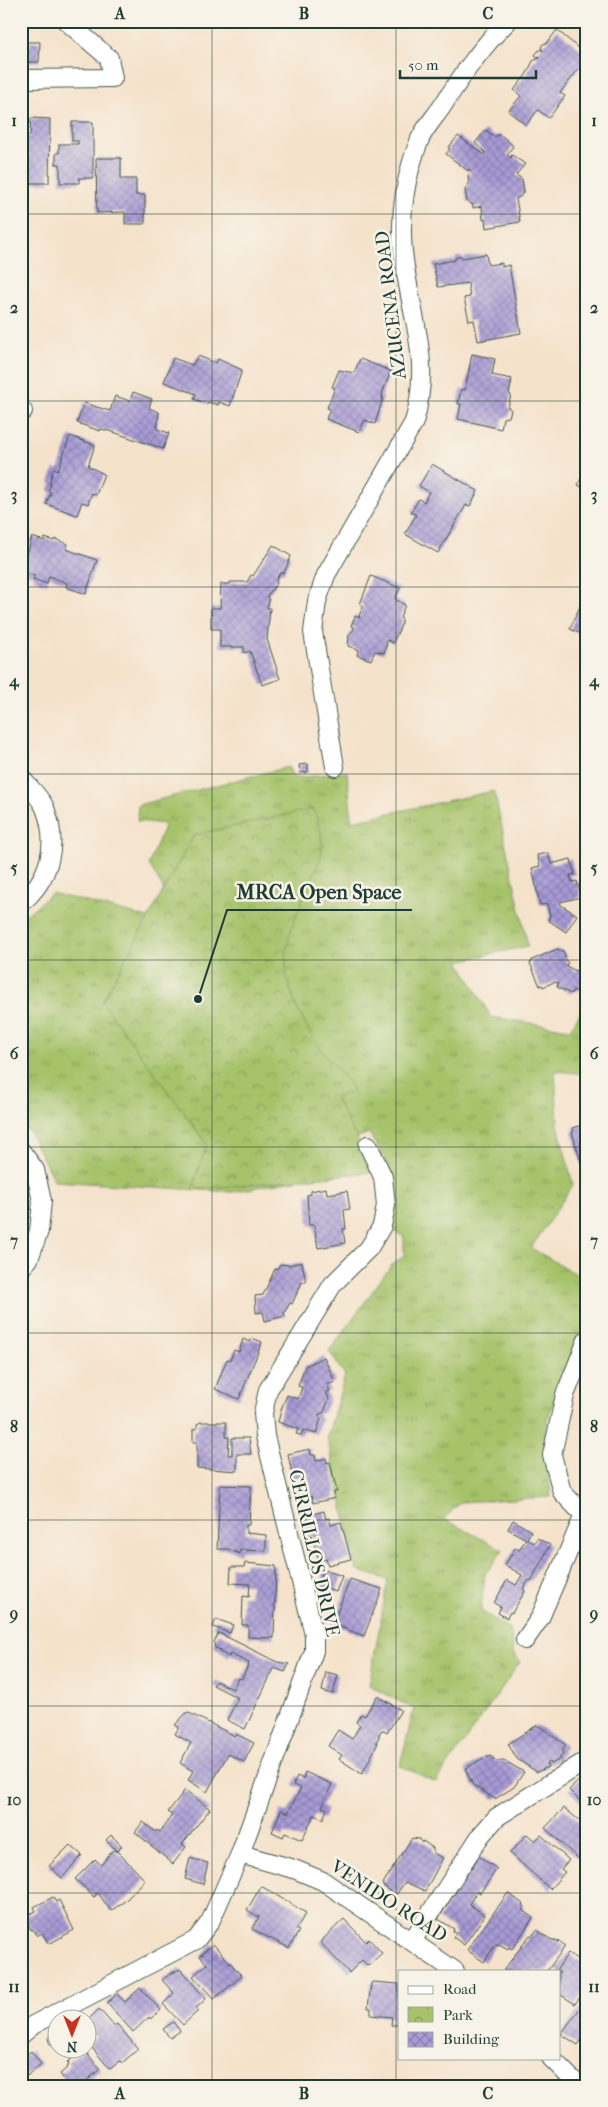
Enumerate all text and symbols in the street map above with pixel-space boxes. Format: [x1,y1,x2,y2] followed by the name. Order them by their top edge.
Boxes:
[114,4,126,23] text: A
[299,4,309,23] text: B
[483,4,494,23] text: C
[400,48,537,80] scale bar
[408,56,439,74] text: 50 m
[11,111,17,130] text: 1
[591,111,597,130] text: 1
[371,230,411,381] street label: AZUCENA ROAD
[10,298,18,317] text: 2
[590,298,598,317] text: 2
[11,485,17,505] text: 3
[591,485,597,505] text: 3
[8,671,20,691] text: 4
[588,671,600,691] text: 4
[11,858,18,877] text: 5
[591,858,598,877] text: 5
[227,875,412,910] callout: MRCA Open Space
[236,881,402,904] text: MRCA Open Space
[10,1044,19,1063] text: 6
[590,1044,599,1063] text: 6
[9,1231,18,1250] text: 7
[589,1231,598,1250] text: 7
[10,1417,18,1436] text: 8
[590,1417,598,1436] text: 8
[284,1467,344,1639] street label: CERRILLOS DRIVE
[9,1604,18,1624] text: 9
[589,1604,598,1624] text: 9
[7,1790,21,1809] text: 10
[587,1790,601,1809] text: 10
[326,1855,451,1947] street label: VENIDO ROAD
[398,1970,560,2060] legend
[8,1977,20,1996] text: 11
[588,1977,600,1996] text: 11
[443,1980,477,1998] text: Road
[443,2006,473,2024] text: Park
[48,2010,98,2060] north arrow
[443,2030,500,2048] text: Building
[66,2038,77,2055] text: N
[114,2084,126,2103] text: A
[299,2084,309,2103] text: B
[483,2084,494,2103] text: C

